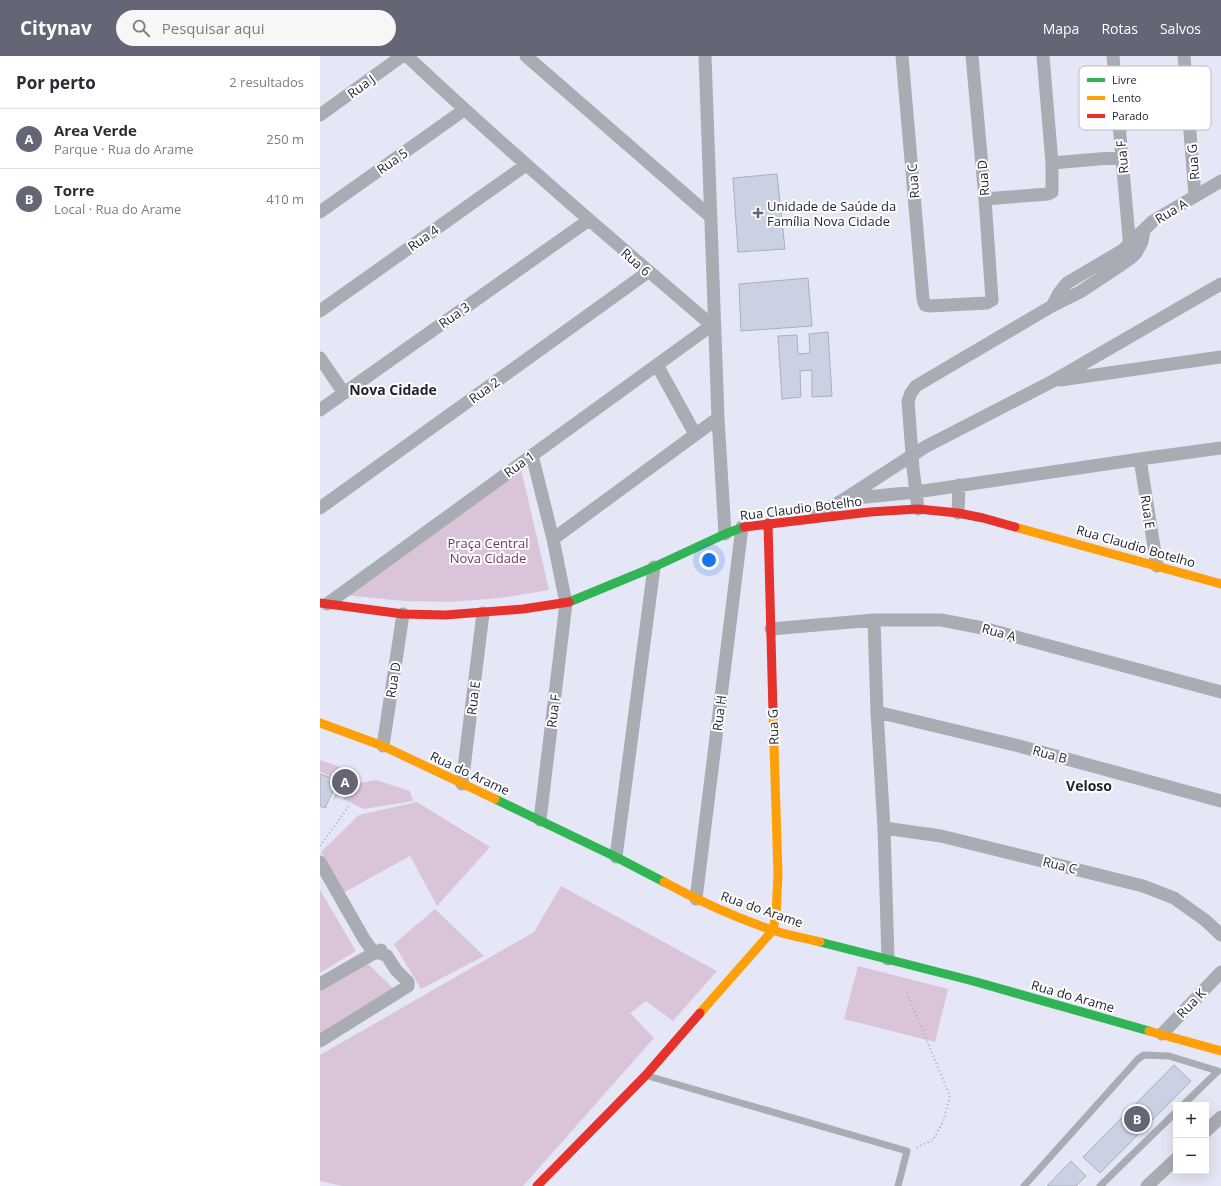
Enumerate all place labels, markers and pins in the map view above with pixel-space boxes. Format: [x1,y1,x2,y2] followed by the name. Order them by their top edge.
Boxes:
[767,197,896,230] place label: Unidade de Saúde da Família Nova Cidade
[752,207,764,219] marker: Unidade de Saúde da Família Nova Cidade
[332,767,358,797] pin: A
[1124,1104,1150,1134] pin: B

